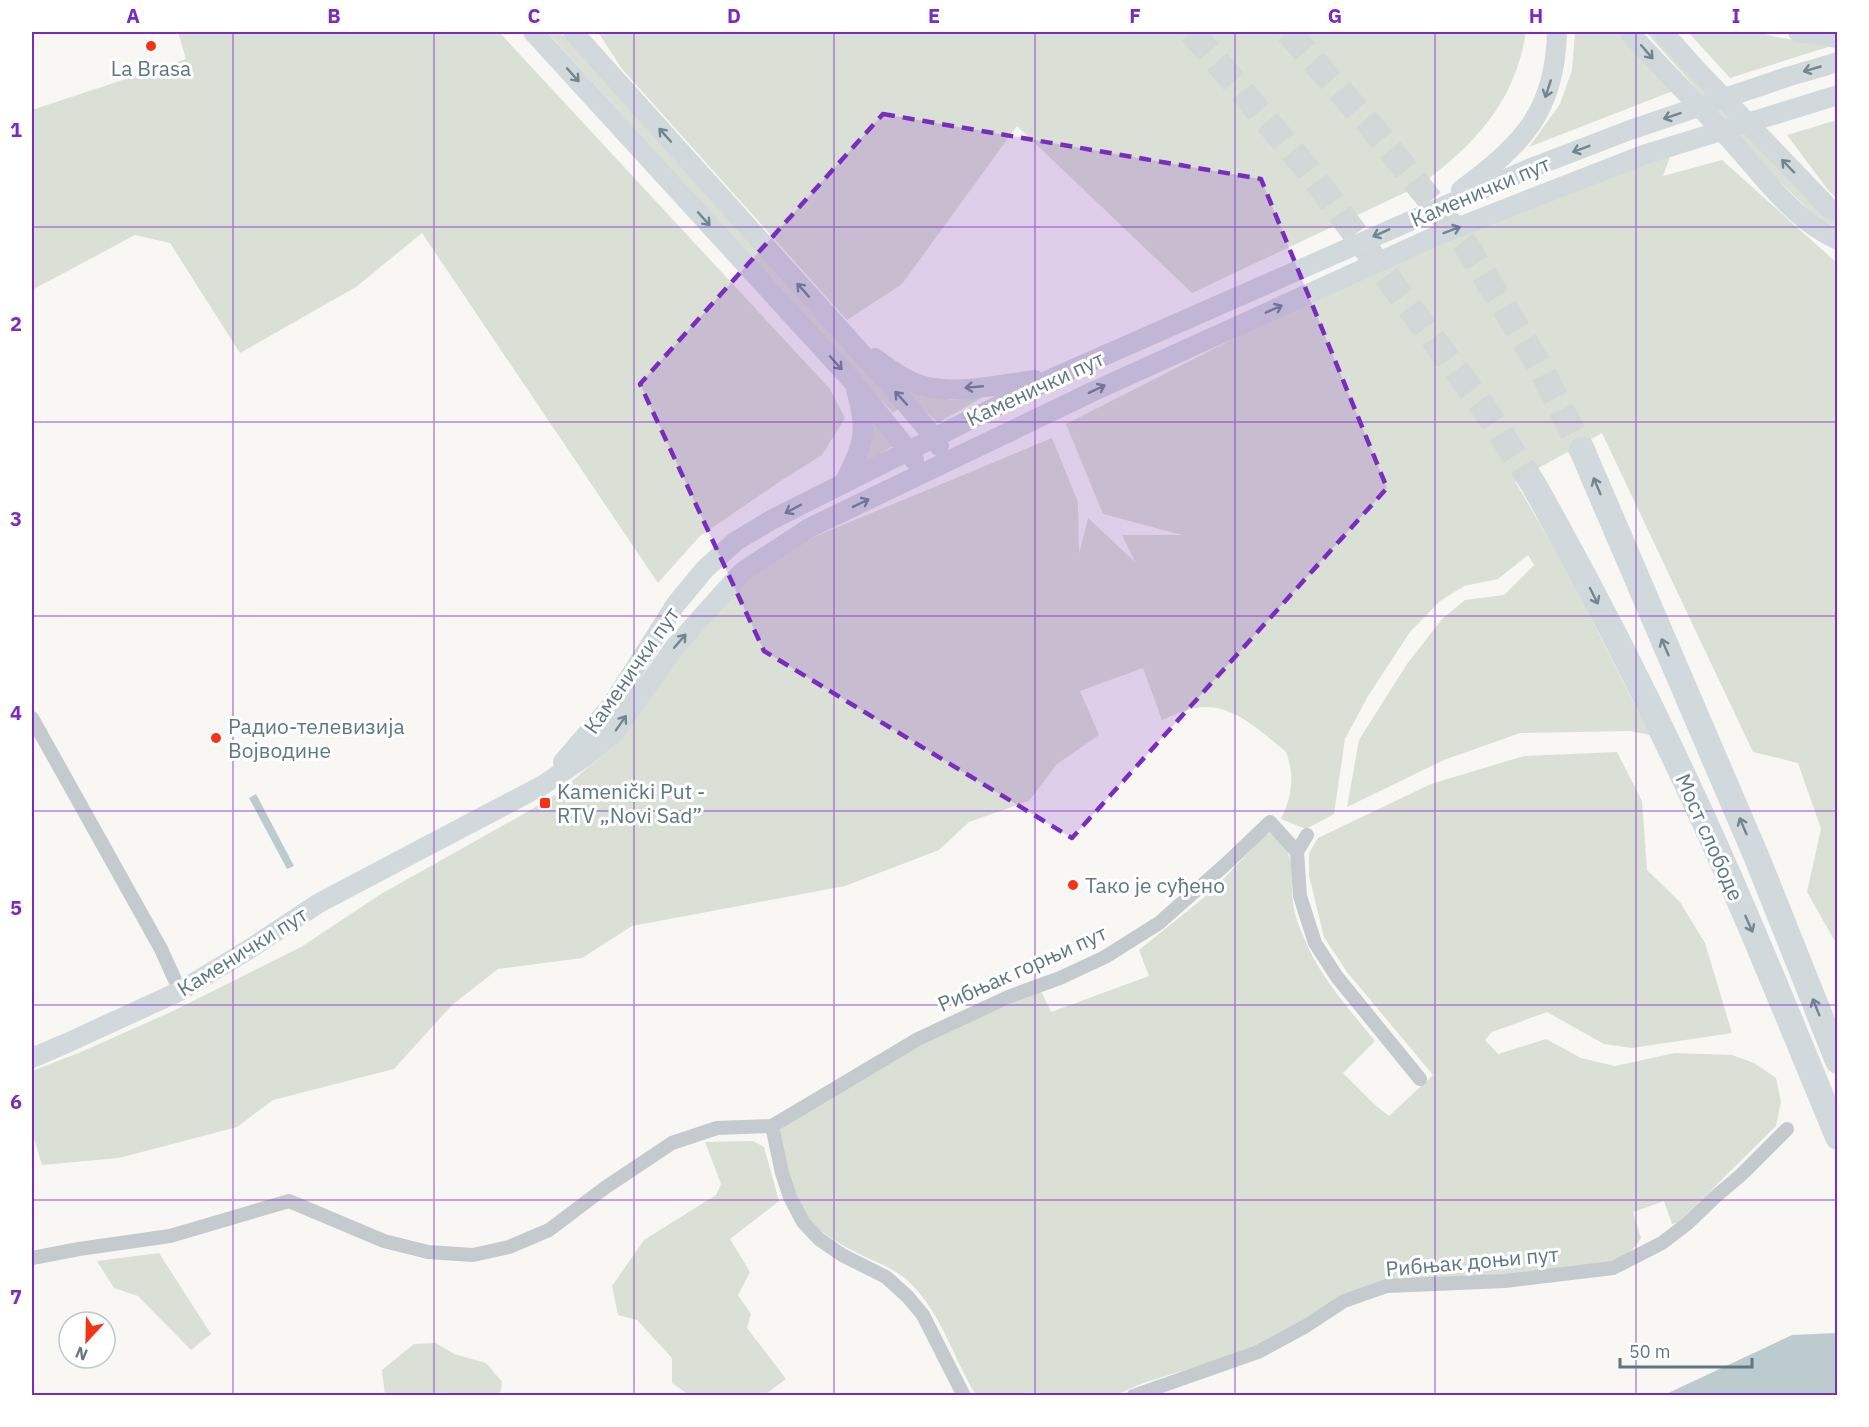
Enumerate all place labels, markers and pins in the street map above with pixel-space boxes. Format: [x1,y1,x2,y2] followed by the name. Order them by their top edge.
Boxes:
[144,39,158,53] marker: La Brasa
[111,54,191,82] place label: La Brasa
[228,712,405,764] place label: Радио-телевизија Војводине
[209,731,223,745] marker: Радио-телевизија Војводине
[557,777,705,829] place label: Kamenički Put - RTV „Novi Sad”
[538,796,552,810] marker: Kamenički Put - RTV „Novi Sad”
[1085,871,1225,899] place label: Тако је суђено
[1066,878,1080,892] marker: Тако је суђено

